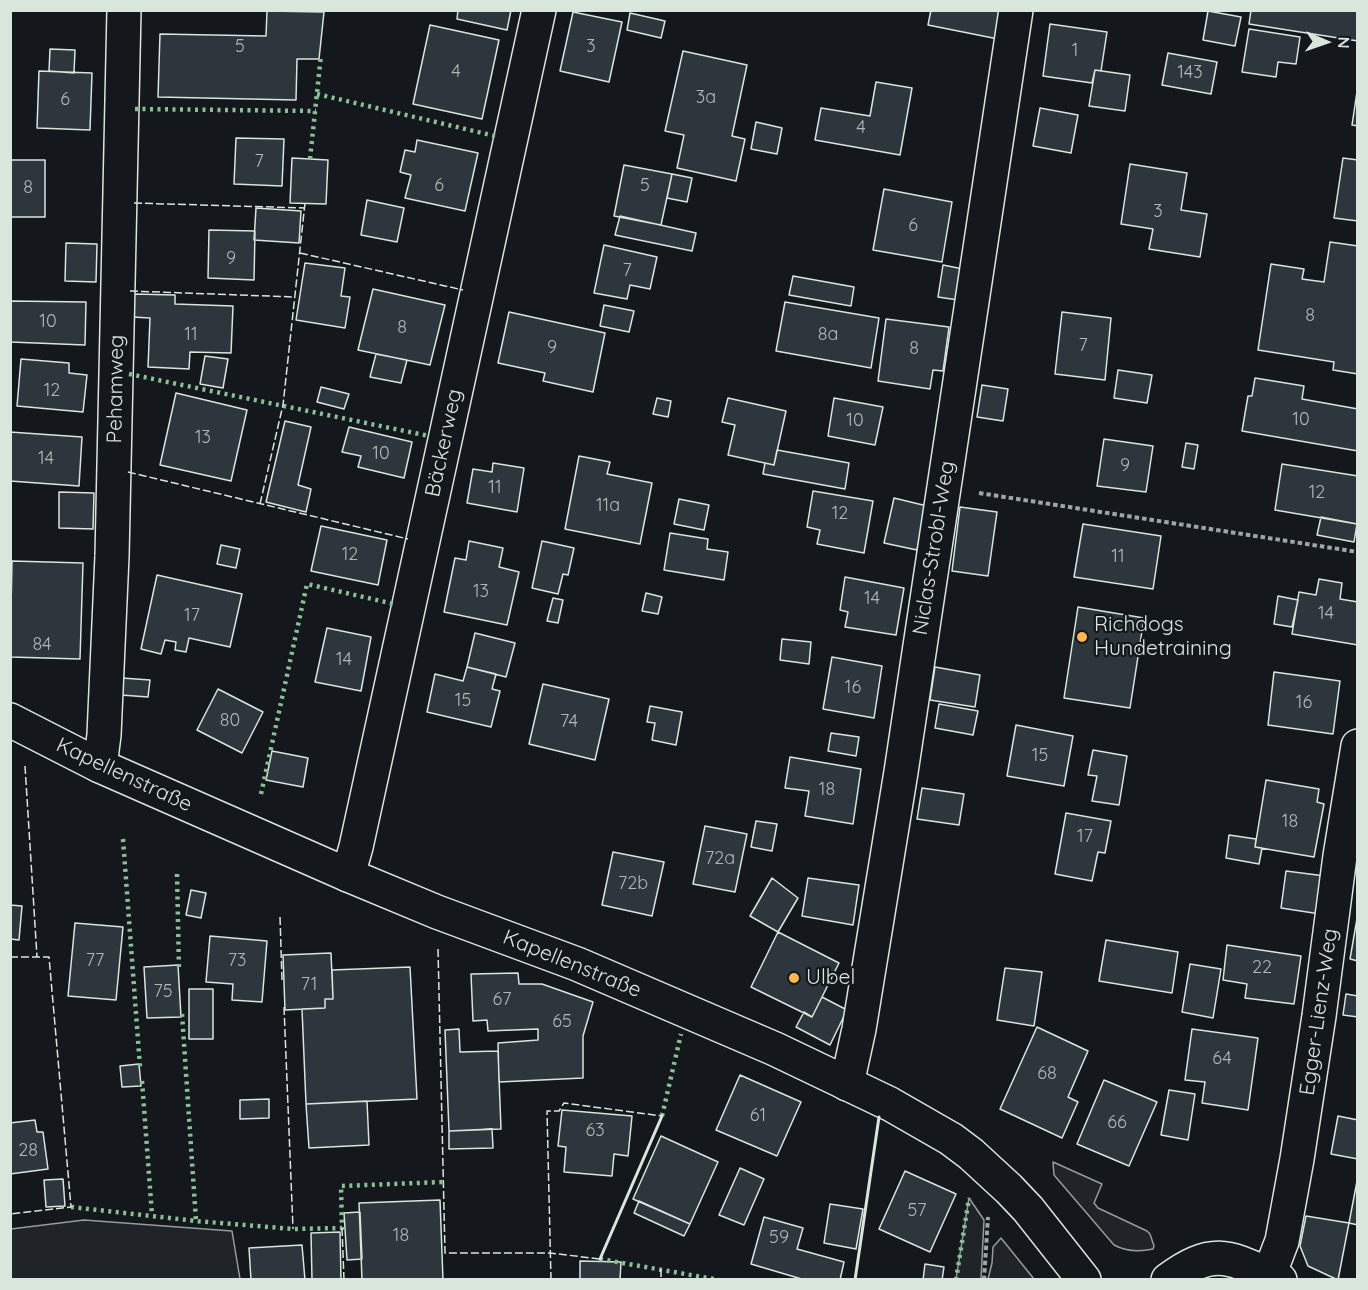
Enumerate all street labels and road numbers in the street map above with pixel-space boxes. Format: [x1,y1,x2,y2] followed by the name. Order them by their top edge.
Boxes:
[102,334,130,444] street label: Pehamweg
[420,387,468,499] street label: Bäckerweg
[908,459,960,637] street label: Niclas-Strobl-Weg
[52,733,196,817] street label: Kapellenstraße
[499,925,645,1003] street label: Kapellenstraße
[1295,927,1343,1097] street label: Egger-Lienz-Weg

